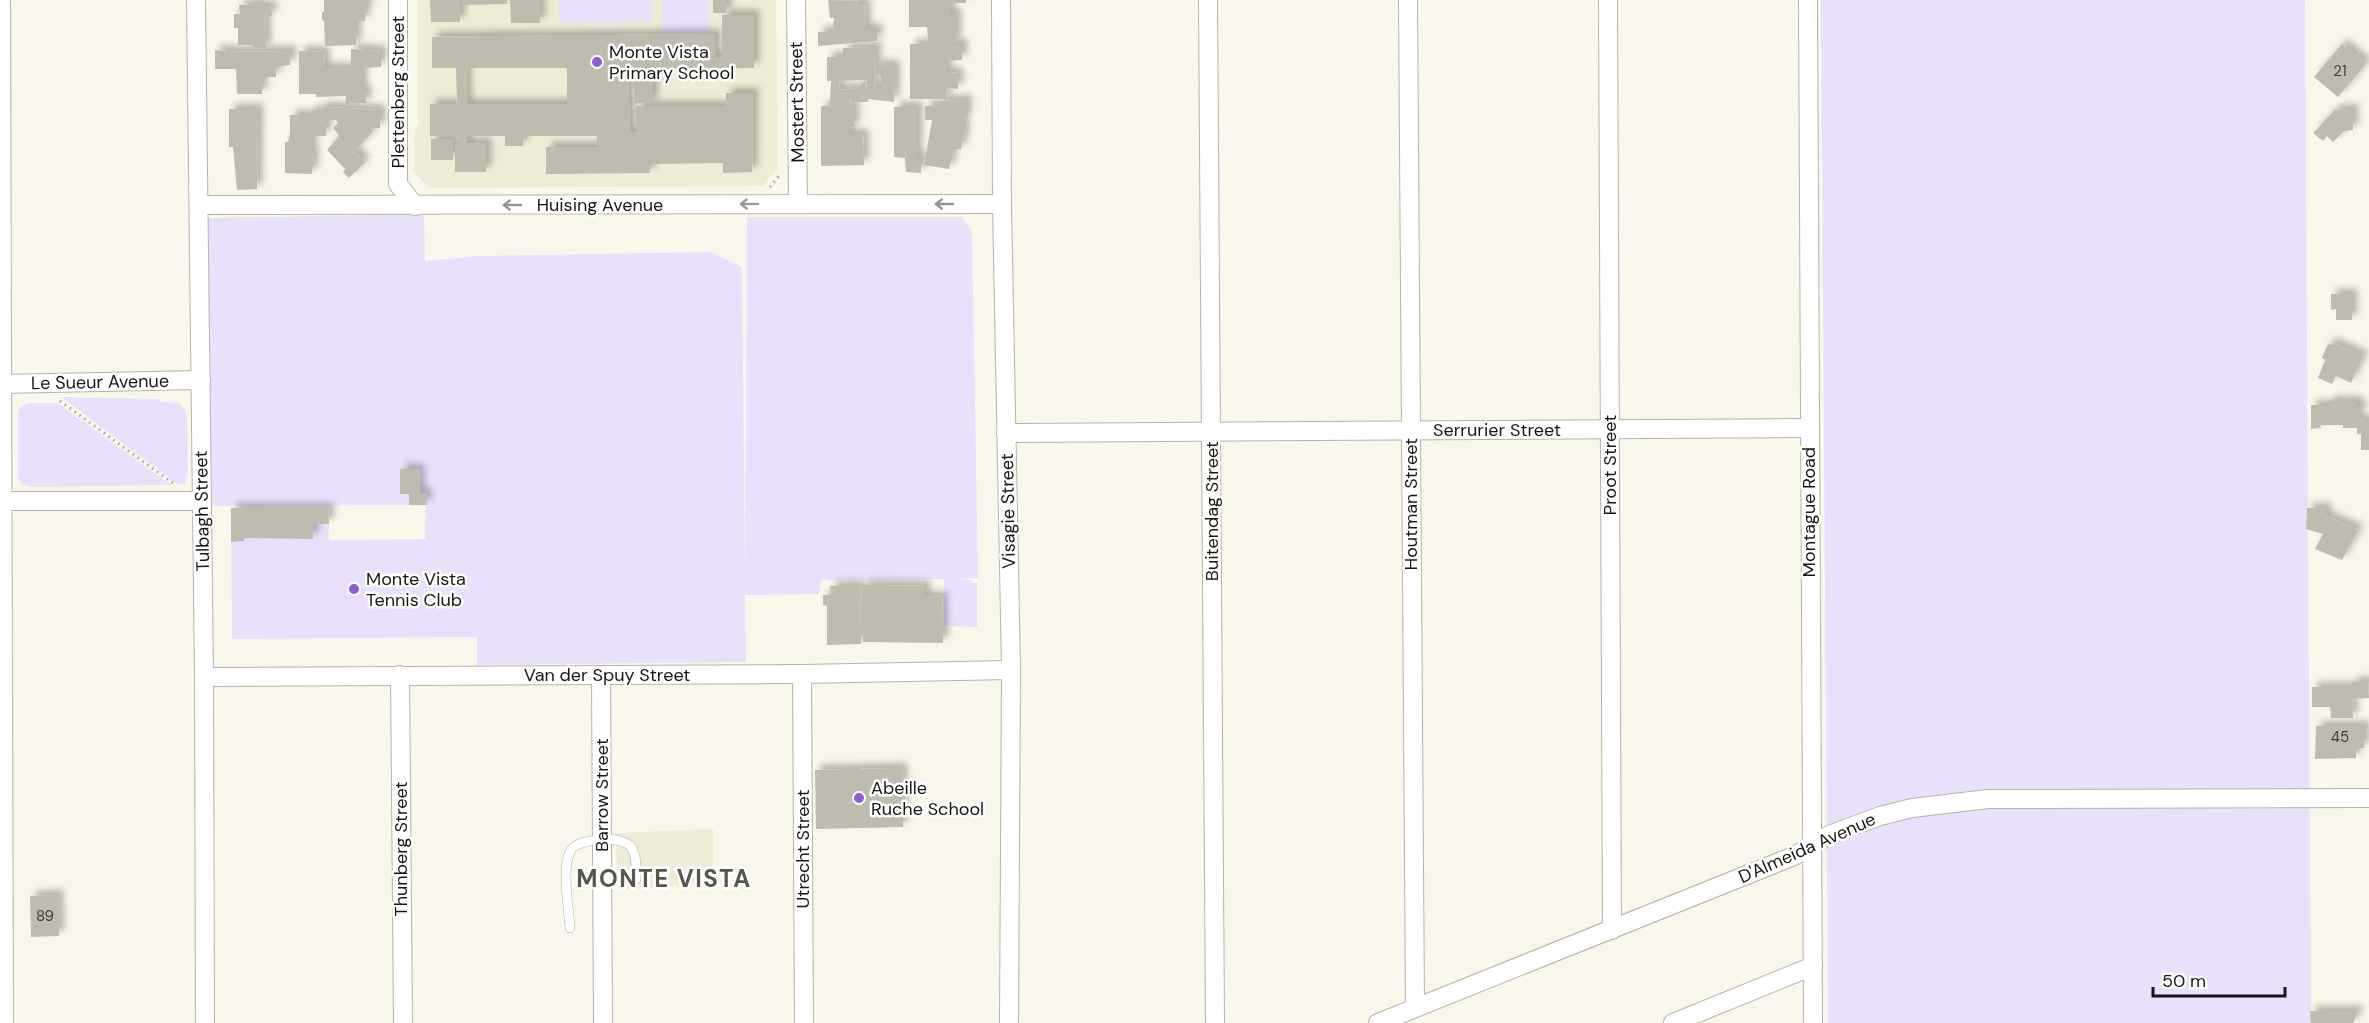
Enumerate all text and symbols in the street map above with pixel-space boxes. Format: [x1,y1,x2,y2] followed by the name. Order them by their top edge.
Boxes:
[386,16,410,168] street label: Plettenberg Street
[609,40,734,85] place label: Monte Vista Primary School
[784,41,810,163] street label: Mostert Street
[590,55,604,69] marker: Monte Vista Primary School
[2333,61,2347,81] house number: 21
[537,193,663,217] street label: Huising Avenue
[739,198,759,210] one-way arrow
[934,198,954,210] one-way arrow
[502,199,522,211] one-way arrow
[31,369,169,395] street label: Le Sueur Avenue
[1598,415,1622,515] street label: Proot Street
[1433,418,1561,442] street label: Serrurier Street
[1399,438,1423,570] street label: Houtman Street
[1200,441,1224,581] street label: Buitendag Street
[1797,447,1821,577] street label: Montague Road
[189,450,215,572] street label: Tulbagh Street
[995,453,1021,569] street label: Visagie Street
[366,567,466,612] place label: Monte Vista Tennis Club
[347,582,361,596] marker: Monte Vista Tennis Club
[524,663,690,687] street label: Van der Spuy Street
[2331,727,2349,747] house number: 45
[590,738,614,852] street label: Barrow Street
[871,776,984,821] place label: Abeille Ruche School
[389,782,413,916] street label: Thunberg Street
[791,790,815,908] street label: Utrecht Street
[852,791,866,805] marker: Abeille Ruche School
[1735,807,1879,889] street label: D'Almeida Avenue
[576,863,752,894] district label: MONTE VISTA
[36,906,54,926] house number: 89
[2153,960,2285,998] scale bar
[2162,969,2206,993] text: 50 m

